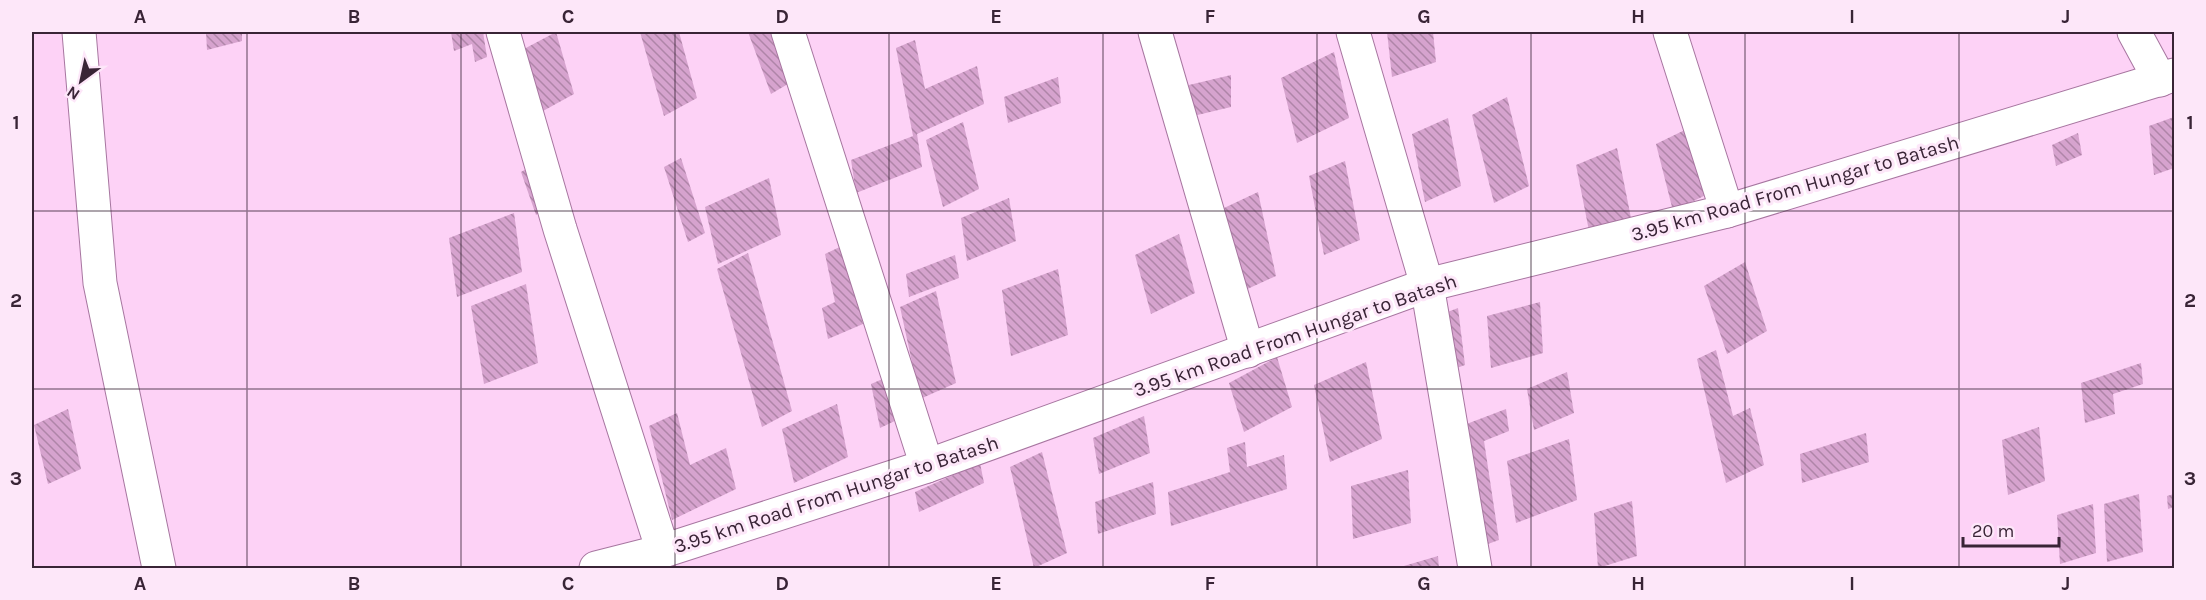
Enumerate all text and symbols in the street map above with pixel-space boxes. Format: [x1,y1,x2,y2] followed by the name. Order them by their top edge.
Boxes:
[134,5,147,28] text: A
[348,5,360,28] text: B
[562,5,574,28] text: C
[775,5,789,28] text: D
[990,5,1002,28] text: E
[1205,5,1216,28] text: F
[1417,5,1431,28] text: G
[1631,5,1645,28] text: H
[1849,5,1855,28] text: I
[2062,5,2070,28] text: J
[51,51,111,111] north arrow
[63,82,83,104] text: N
[12,111,20,134] text: 1
[2186,111,2194,134] text: 1
[1628,131,1962,246] street label: 3.95 km Road From Hungar to Batash
[1131,269,1460,402] street label: 3.95 km Road From Hungar to Batash
[10,289,22,312] text: 2
[2184,289,2196,312] text: 2
[671,431,1001,558] street label: 3.95 km Road From Hungar to Batash
[10,467,22,490] text: 3
[2184,467,2196,490] text: 3
[1963,510,2059,548] scale bar
[1972,520,2014,542] text: 20 m
[134,572,147,595] text: A
[348,572,360,595] text: B
[562,572,574,595] text: C
[775,572,789,595] text: D
[990,572,1002,595] text: E
[1205,572,1216,595] text: F
[1417,572,1431,595] text: G
[1631,572,1645,595] text: H
[1849,572,1855,595] text: I
[2062,572,2070,595] text: J

